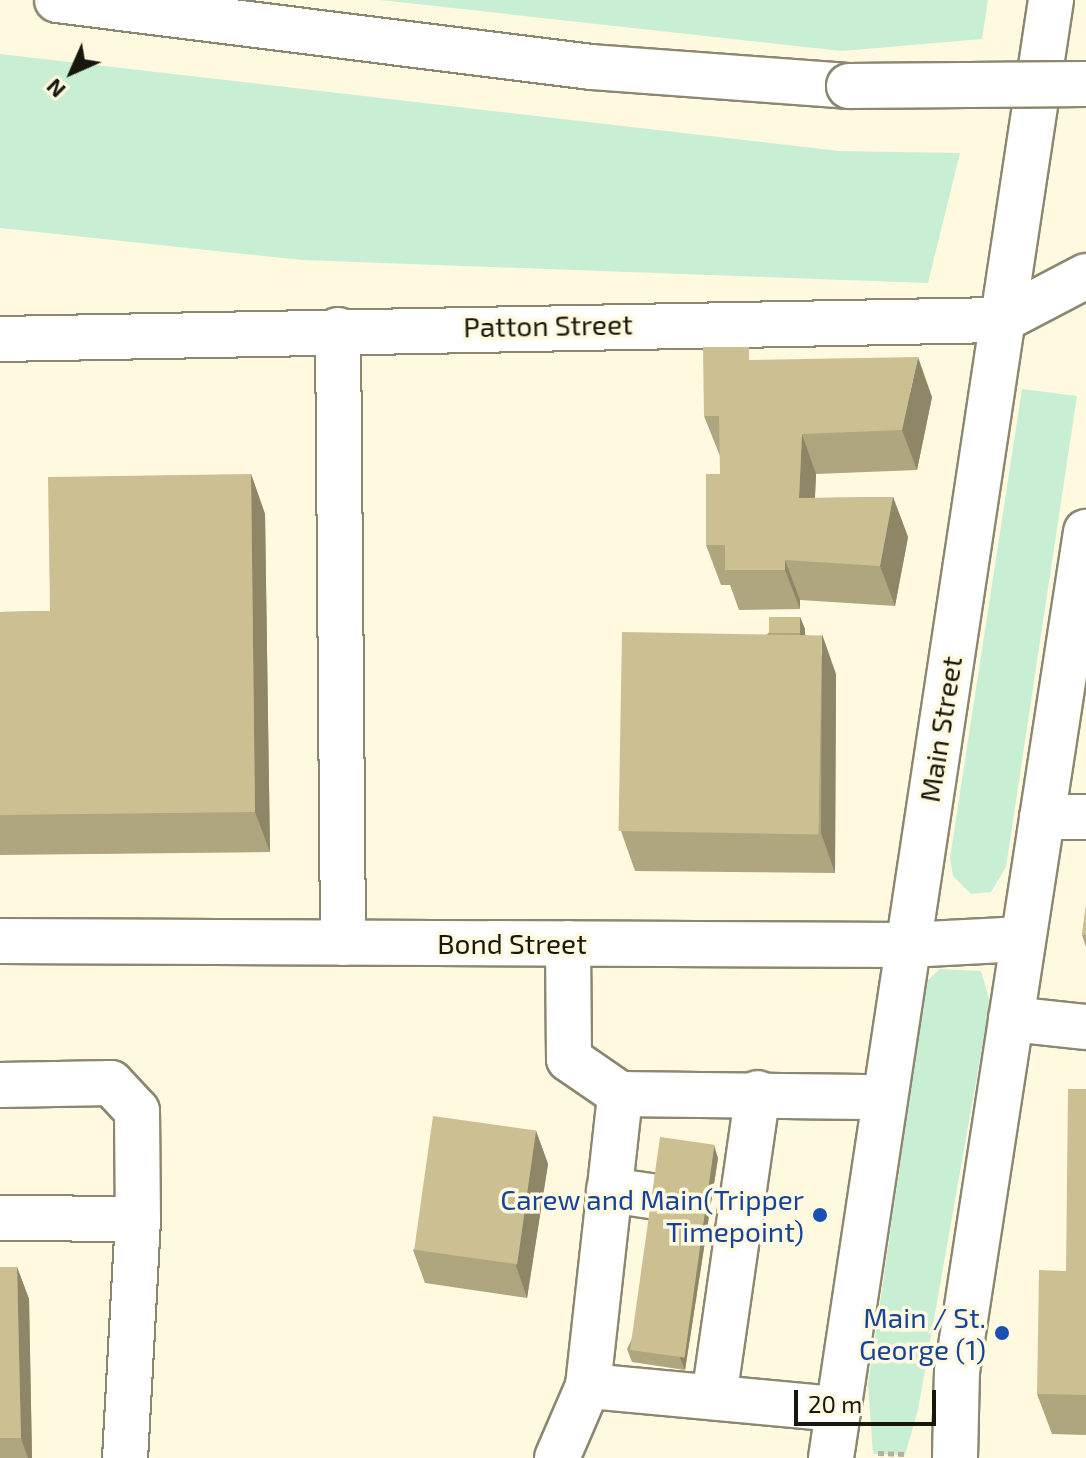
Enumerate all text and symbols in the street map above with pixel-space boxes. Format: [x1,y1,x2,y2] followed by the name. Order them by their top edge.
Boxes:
[32,32,112,112] north arrow
[40,74,70,104] text: N
[463,307,633,343] street label: Patton Street
[912,654,968,804] street label: Main Street
[437,926,587,960] street label: Bond Street
[500,1182,804,1248] place label: Carew and Main(Tripper Timepoint)
[811,1206,829,1224] marker: Carew and Main(Tripper Timepoint)
[859,1300,986,1366] place label: Main / St. George (1)
[993,1324,1011,1342] marker: Main / St. George (1)
[798,1374,940,1424] scale bar
[808,1389,862,1418] text: 20 m

